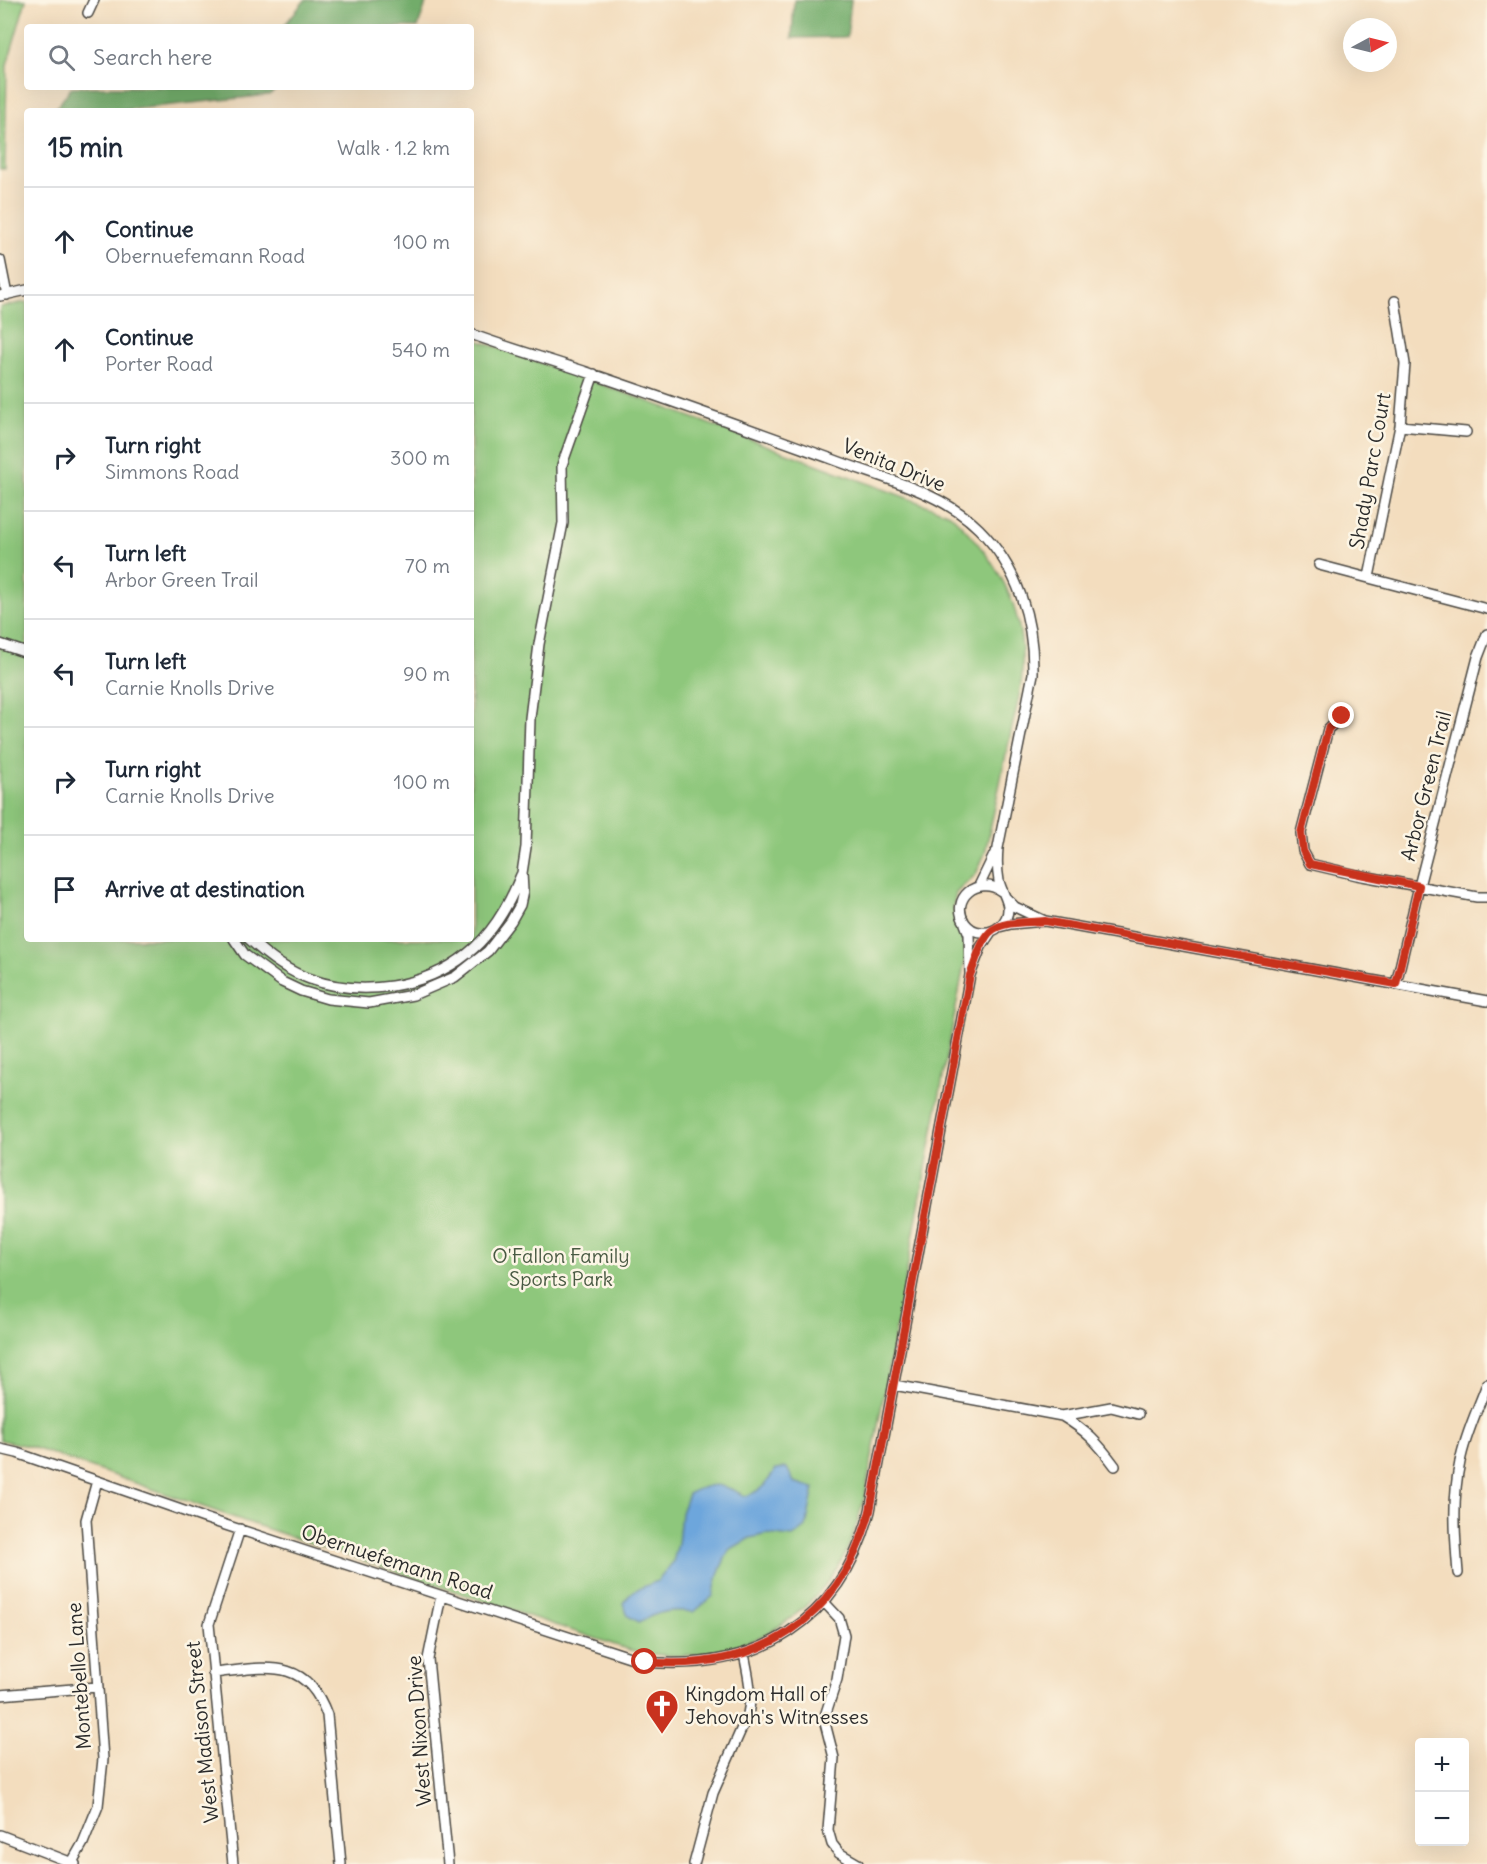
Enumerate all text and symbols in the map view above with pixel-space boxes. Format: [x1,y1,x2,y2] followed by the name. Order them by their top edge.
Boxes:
[1343,18,1397,72] north arrow
[24,24,474,90] search box
[45,41,78,74] icon: search
[93,43,212,71] text: Search here
[48,131,123,164] text: 15 min
[337,135,450,160] text: Walk · 1.2 km
[105,215,194,243] text: Continue
[48,225,81,258] icon: ahead
[393,229,450,254] text: 100 m
[105,243,305,268] text: Obernuefemann Road
[105,323,194,351] text: Continue
[48,333,81,366] icon: ahead
[391,337,450,362] text: 540 m
[105,351,213,376] text: Porter Road
[1343,390,1396,551] street label: Shady Parc Court
[105,431,201,459] text: Turn right
[839,433,949,497] street label: Venita Drive
[48,441,81,474] icon: right
[390,445,450,470] text: 300 m
[105,459,239,484] text: Simmons Road
[105,539,186,567] text: Turn left
[48,549,81,582] icon: left
[405,553,450,578] text: 70 m
[105,567,259,592] text: Arbor Green Trail
[105,647,186,675] text: Turn left
[48,657,81,690] icon: left
[403,661,450,686] text: 90 m
[105,675,274,700] text: Carnie Knolls Drive
[1328,702,1354,728] route end
[1395,708,1456,863] street label: Arbor Green Trail
[105,755,201,783] text: Turn right
[48,765,81,798] icon: right
[393,769,450,794] text: 100 m
[105,783,274,808] text: Carnie Knolls Drive
[48,873,81,906] icon: arrive
[105,875,305,903] text: Arrive at destination
[492,1243,630,1291] park label: O'Fallon Family Sports Park
[298,1519,496,1604] street label: Obernuefemann Road
[61,1602,96,1750] street label: Montebello Lane
[180,1640,223,1824] street label: West Madison Street
[631,1648,657,1674] route start
[401,1655,436,1807] street label: West Nixon Drive
[685,1681,869,1729] place label: Kingdom Hall of Jehovah's Witnesses
[644,1688,680,1735] church icon: Kingdom Hall of Jehovah's Witnesses
[1415,1738,1469,1846] map controls
[1415,1738,1469,1792] button: +
[1415,1792,1469,1846] button: −

